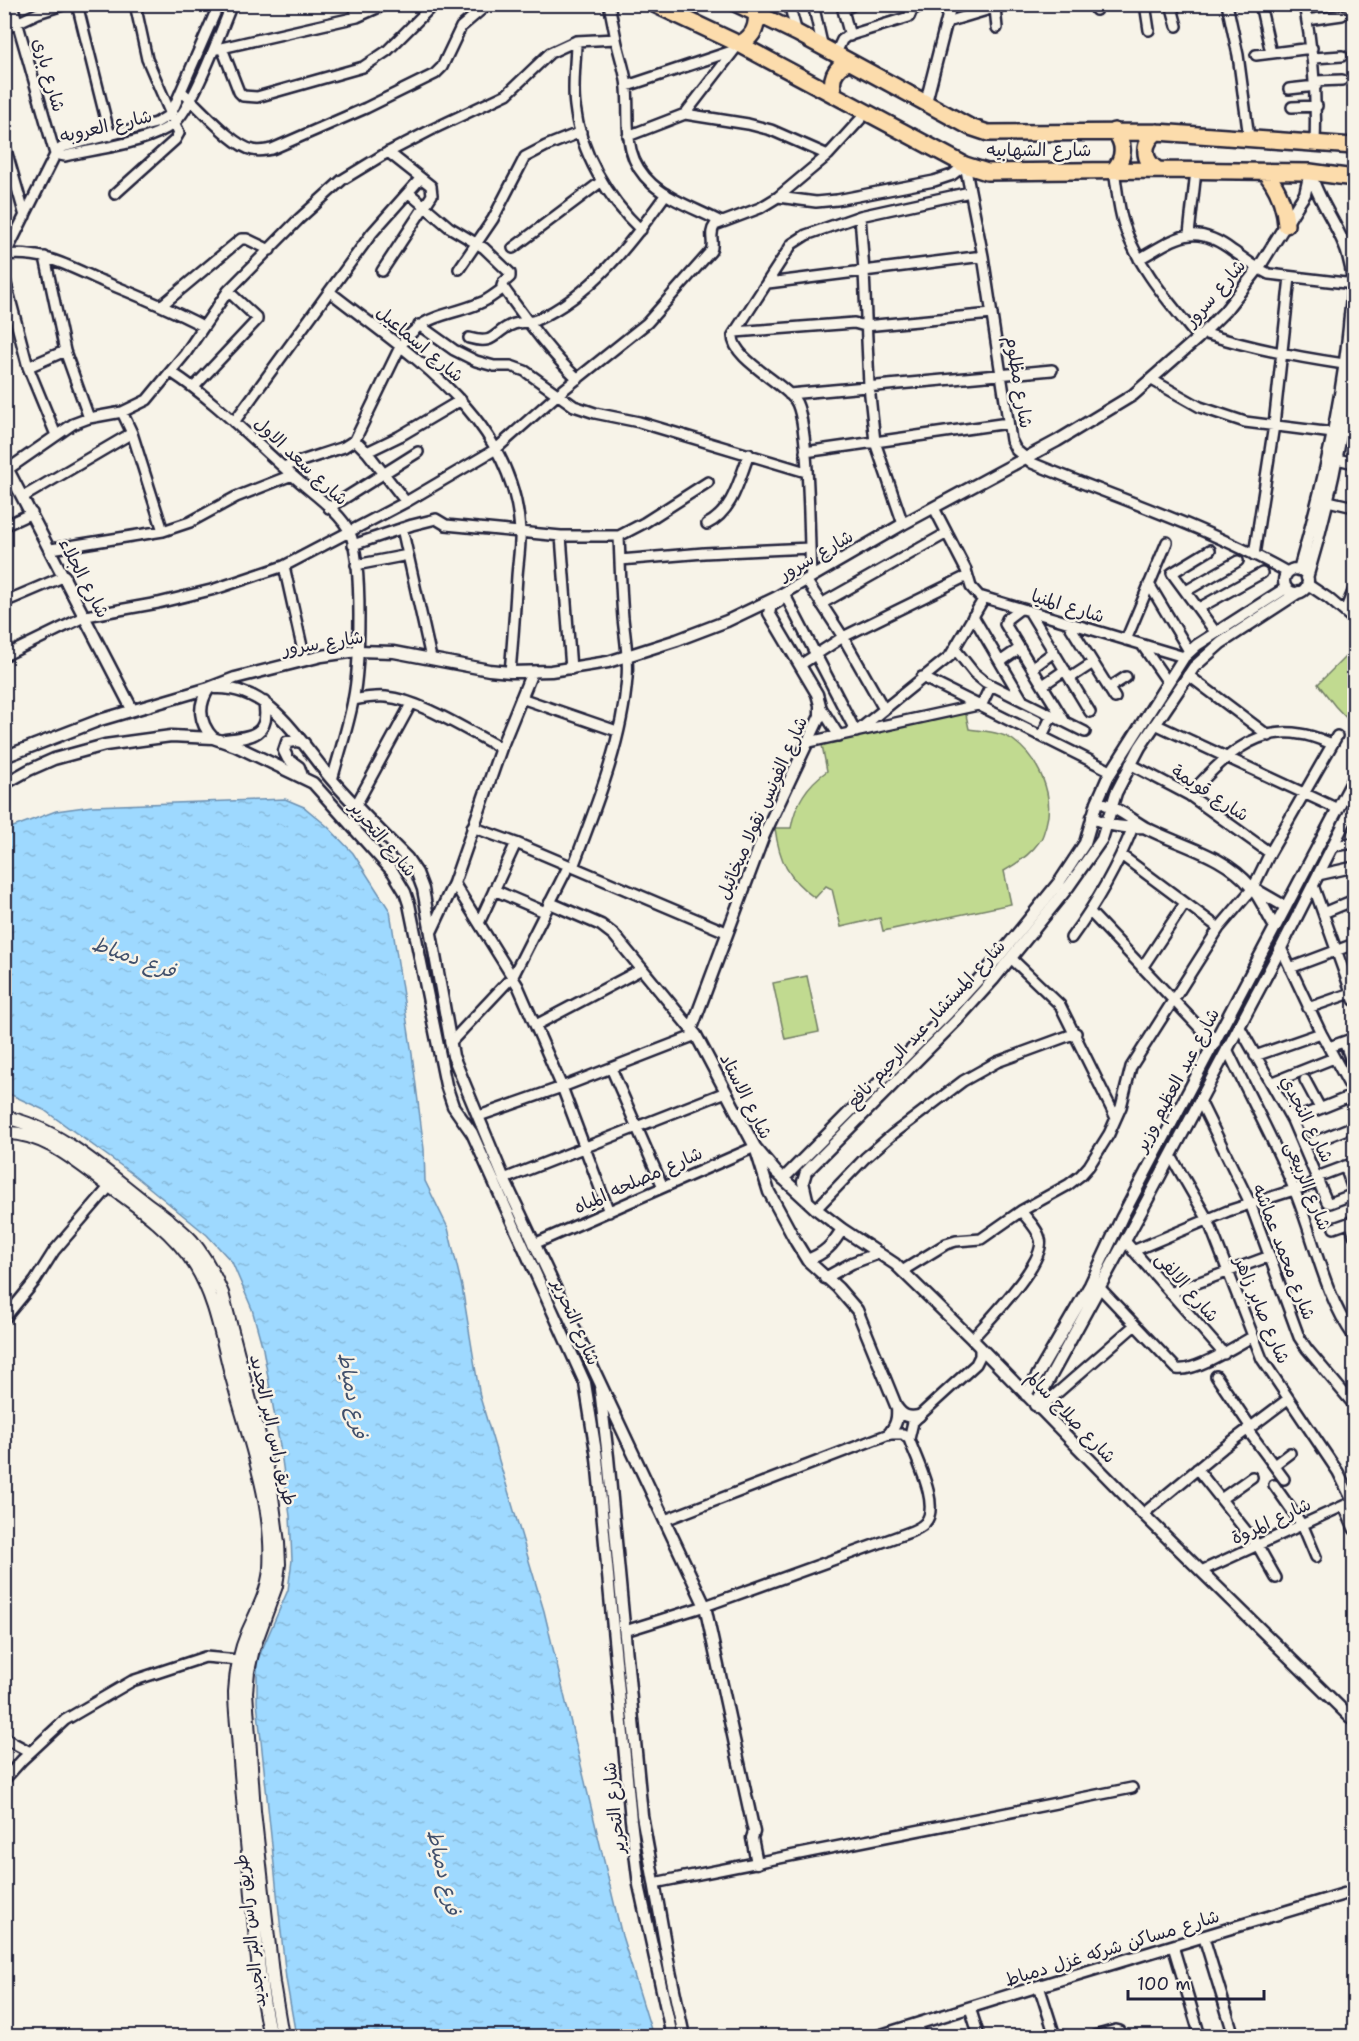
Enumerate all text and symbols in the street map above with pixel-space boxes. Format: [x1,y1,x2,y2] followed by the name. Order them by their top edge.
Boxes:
[27,35,71,115] street label: شارع بارى
[57,104,155,148] street label: شارع العروبه
[987,138,1091,162] street label: شارع الشهابيه
[1178,254,1251,333] street label: شارع سرور
[371,300,469,388] street label: شارع اسماعيل
[998,334,1038,430] street label: شارع مظلوم
[249,411,353,511] street label: شارع سعد الاول
[773,524,857,587] street label: شارع سرور
[53,534,115,622] street label: شارع الجلاء
[1029,584,1107,628] street label: شارع المنيا
[279,625,365,662] street label: شارع سرور
[711,713,813,903] street label: شارع الفونس نقولا ميخائيل
[1167,759,1253,827] street label: شارع قويمة
[343,795,422,882] street label: شارع التحرير
[88,930,180,986] water label: فرع دمياط
[841,934,1012,1115] street label: شارع المستشار عبد الرحيم نافع
[1128,1004,1227,1159] street label: شارع عبد العظيم وزير
[714,1049,778,1143] street label: شارع الاستاد
[1274,1071,1339,1167] street label: شارع النجدي
[1279,1138,1337,1234] street label: شارع الربيعى
[570,1141,706,1219] street label: شارع مصلحه المياه
[1247,1181,1321,1323] street label: شارع محمد عماشه
[1150,1247,1224,1327] street label: شارع الالفى
[1228,1251,1295,1367] street label: شارع صابر زاهر
[546,1273,606,1369] street label: شارع التحرير
[331,1350,373,1441] water label: فرع دمياط
[244,1352,302,1508] street label: طريق راس البر الجديد
[1019,1366,1121,1470] street label: شارع صلاح سالم
[1227,1492,1315,1550] street label: شارع المروة
[597,1761,631,1857] street label: شارع التحرير
[420,1827,467,1918] water label: فرع دمياط
[229,1853,271,2009] street label: طريق راس البر الجديد
[1002,1904,1222,1992] street label: شارع مساكن شركه غزل دمياط
[1128,1963,1264,2001] scale bar
[1137,1972,1191,1996] text: 100 m

